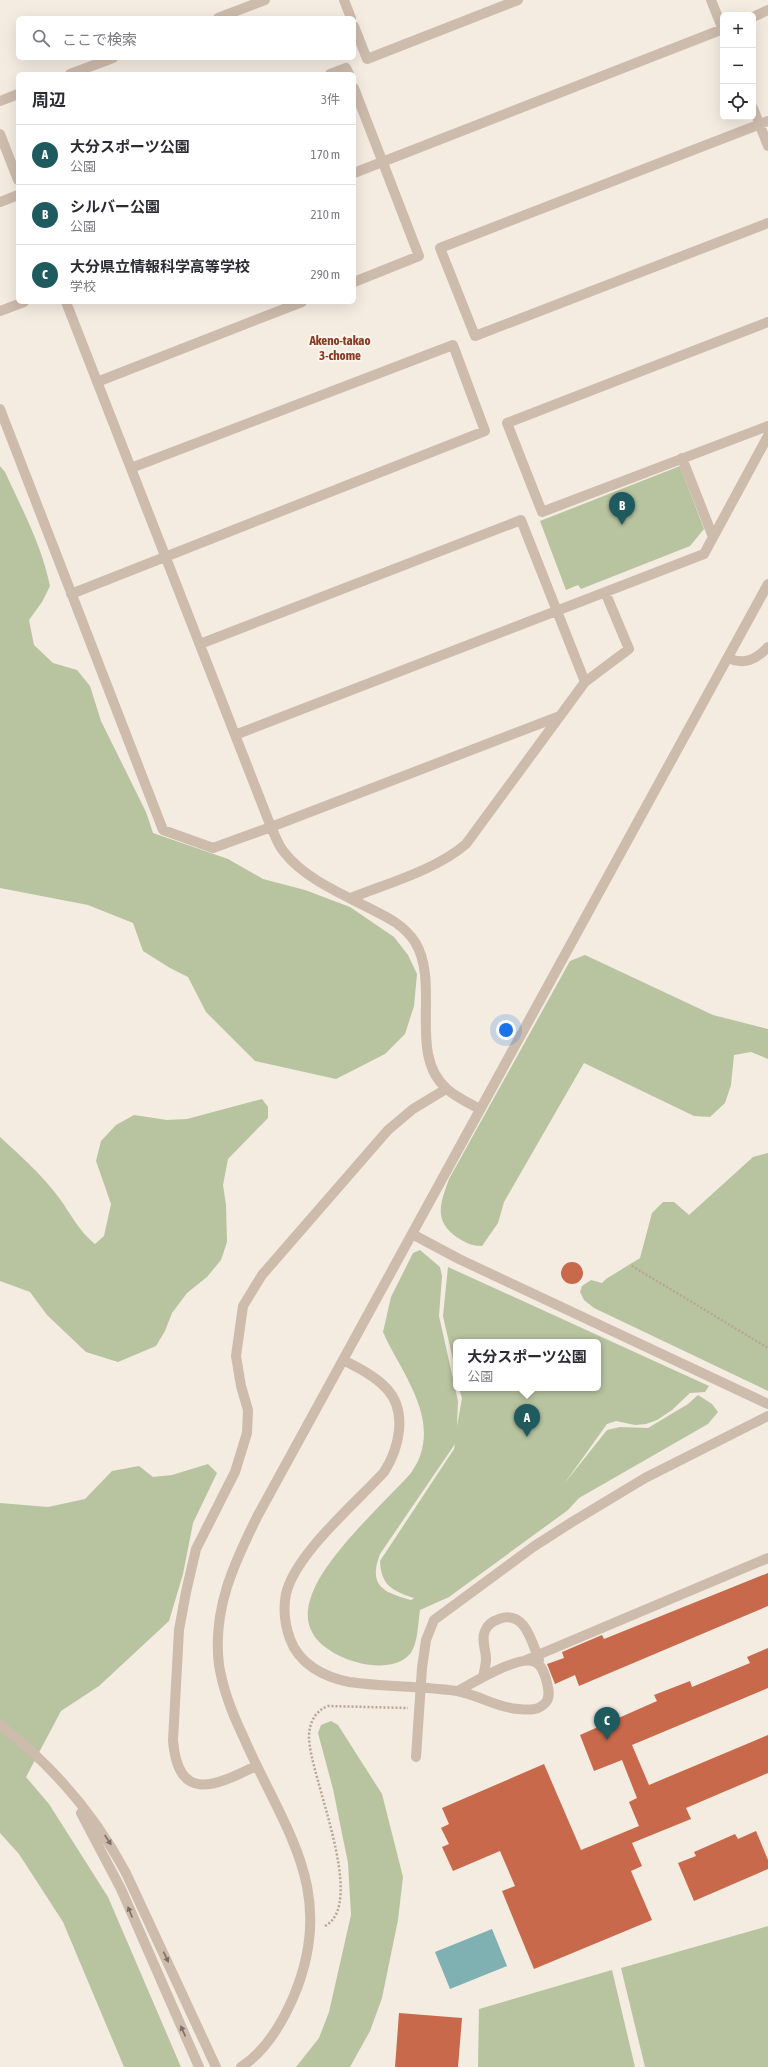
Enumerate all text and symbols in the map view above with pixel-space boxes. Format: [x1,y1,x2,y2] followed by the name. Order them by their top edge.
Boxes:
[720,12,756,120] map controls
[720,12,756,48] button: +
[16,16,356,60] search box
[30,27,52,49] icon: search
[62,31,137,48] text: ここで検索
[720,48,756,84] button: −
[720,84,756,120] button: locate
[32,90,66,110] text: 周辺
[321,92,340,107] text: 3件
[70,138,190,155] text: 大分スポーツ公園
[42,147,48,162] text: A
[311,147,340,162] text: 170 m
[70,159,96,174] text: 公園
[70,198,160,215] text: シルバー公園
[42,207,48,222] text: B
[311,207,340,222] text: 210 m
[70,219,96,234] text: 公園
[70,258,250,275] text: 大分県立情報科学高等学校
[42,267,48,282] text: C
[311,267,340,282] text: 290 m
[70,279,96,294] text: 学校
[308,333,371,363] district label: Akeno-takao 3-chome
[609,492,635,525] pin: B
[496,1020,516,1040] your location
[453,1339,601,1391] popup
[467,1348,587,1365] text: 大分スポーツ公園
[467,1369,493,1384] text: 公園
[514,1404,540,1437] pin: A
[594,1707,620,1740] pin: C
[104,1835,111,1846] one-way arrow
[127,1906,133,1918] one-way arrow
[163,1951,169,1962] one-way arrow
[180,2026,186,2037] one-way arrow

